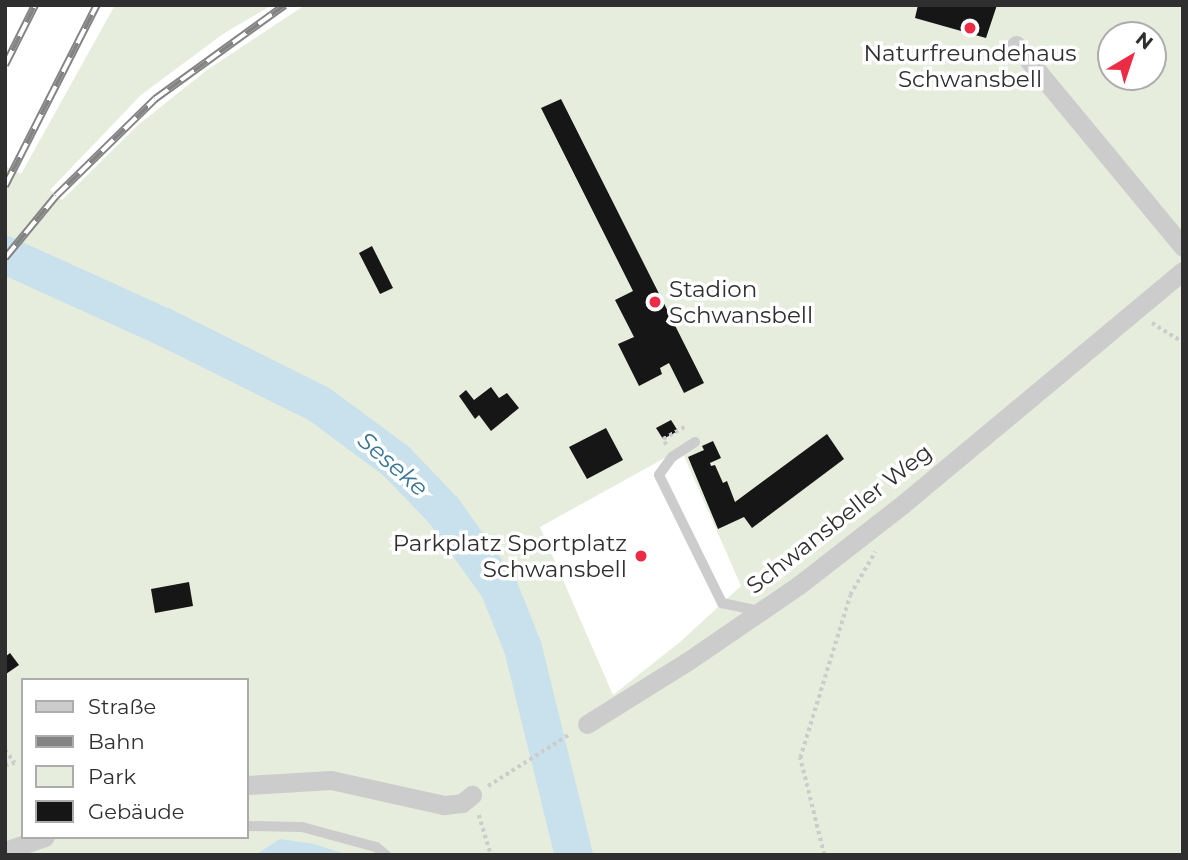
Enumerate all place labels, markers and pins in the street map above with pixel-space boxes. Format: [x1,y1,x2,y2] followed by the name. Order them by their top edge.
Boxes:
[962,20,978,36] marker: Naturfreundehaus Schwansbell
[863,39,1077,93] place label: Naturfreundehaus Schwansbell
[669,275,813,329] place label: Stadion Schwansbell
[647,294,663,310] marker: Stadion Schwansbell
[393,529,627,583] place label: Parkplatz Sportplatz Schwansbell
[633,548,649,564] marker: Parkplatz Sportplatz Schwansbell

